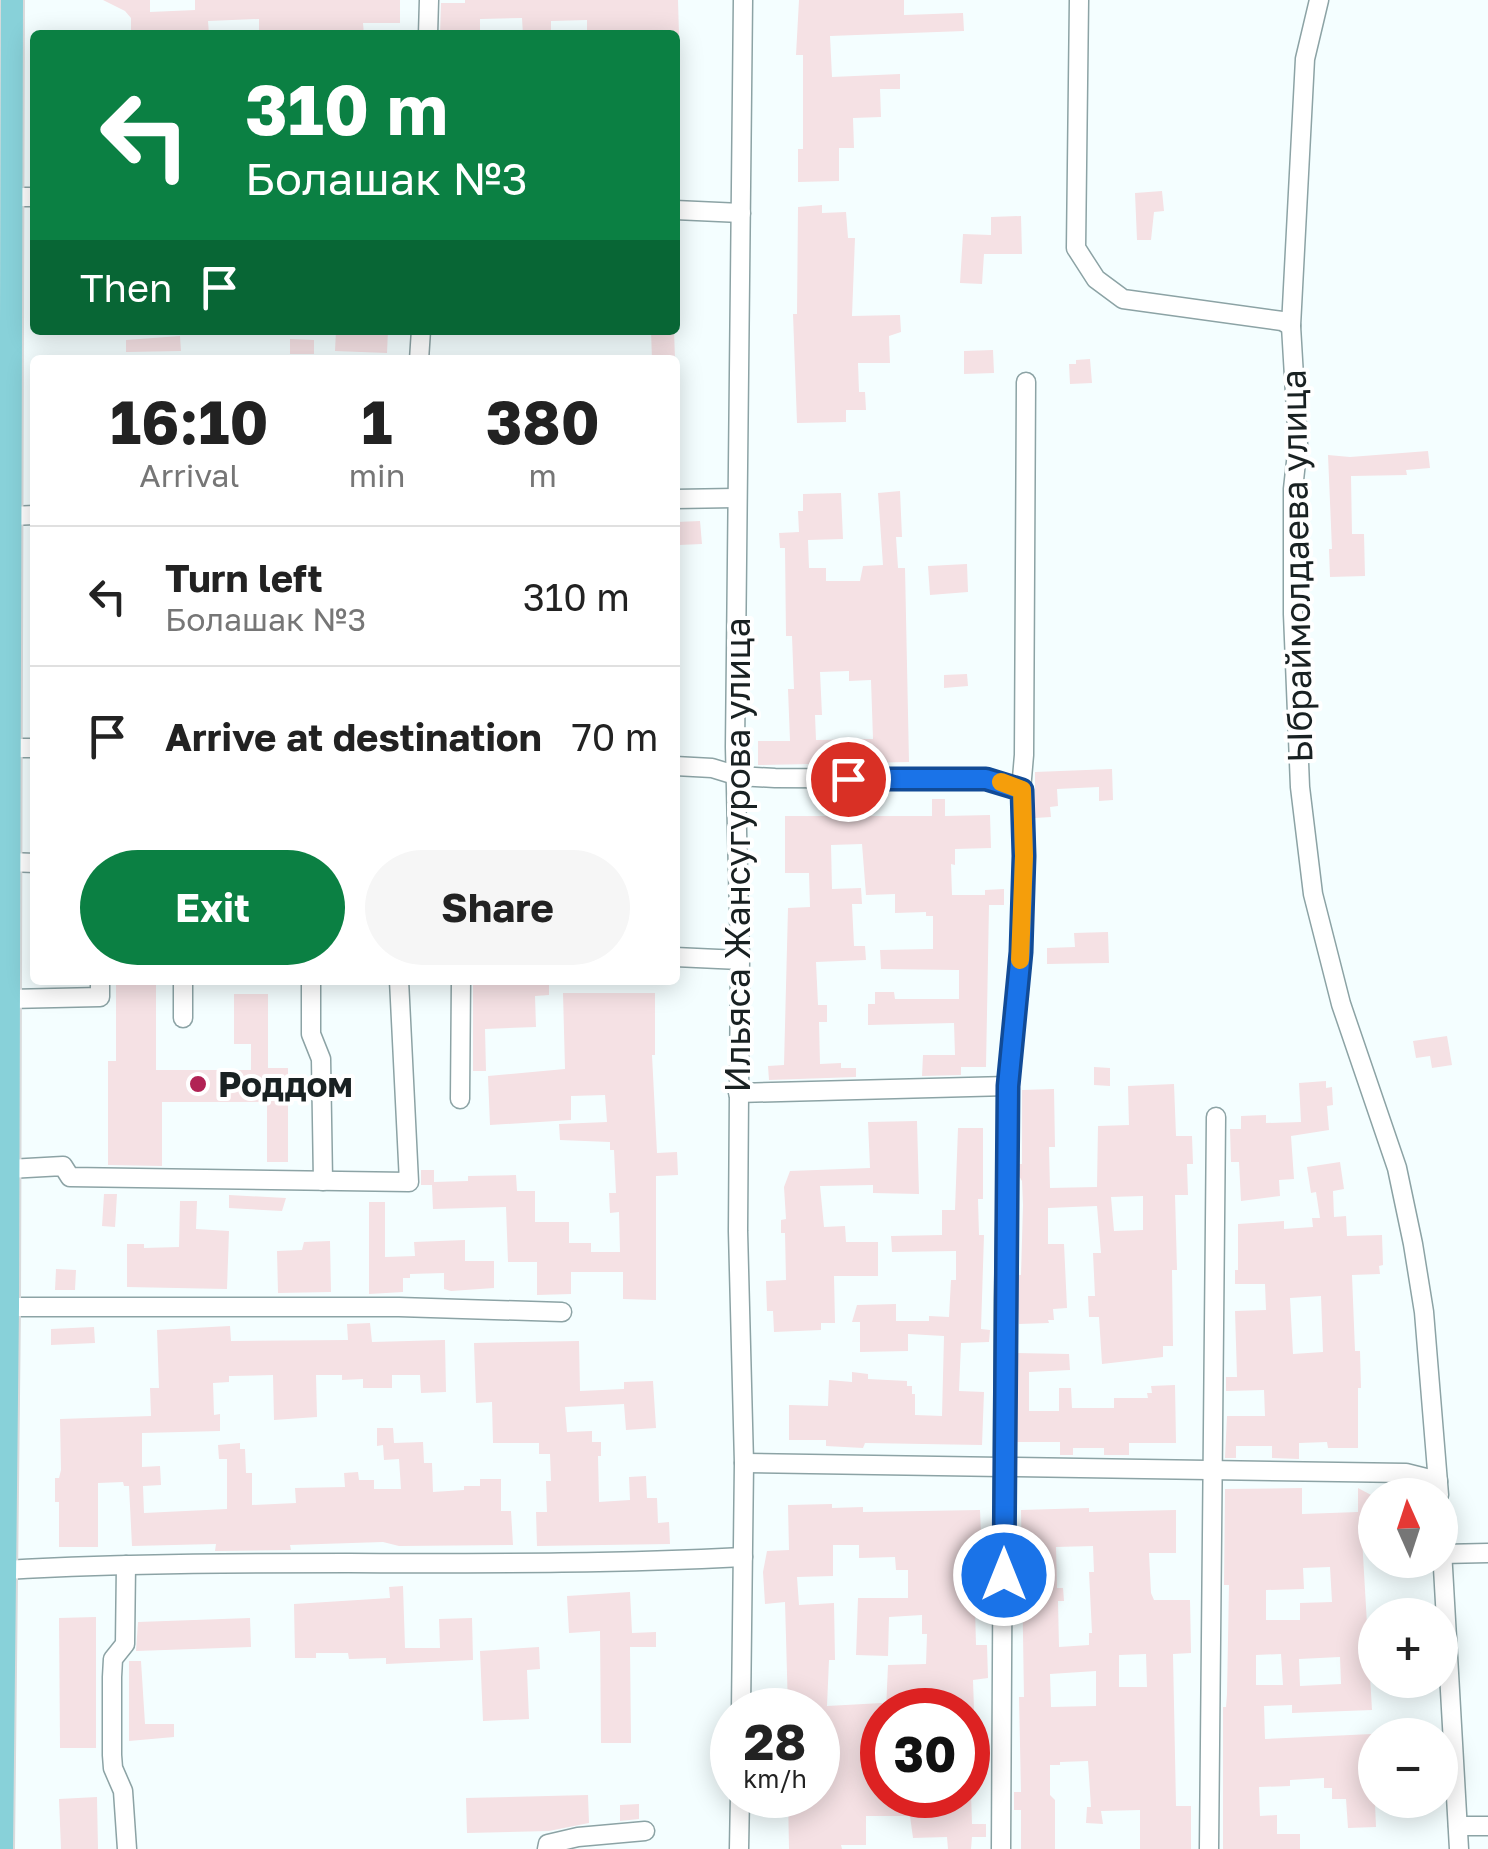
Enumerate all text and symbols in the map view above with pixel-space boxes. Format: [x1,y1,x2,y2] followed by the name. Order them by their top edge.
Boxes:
[245,66,448,150] text: 310 m
[80,70,210,200] icon: left
[245,151,528,205] text: Болашак №3
[192,260,247,315] icon: arrive
[80,265,172,310] text: Then
[1272,369,1320,763] street label: Ыбраймолдаева улица
[110,385,268,457] text: 16:10
[362,385,393,457] text: 1
[486,385,600,457] text: 380
[139,456,240,494] text: Arrival
[349,456,405,494] text: min
[529,456,557,494] text: m
[165,555,323,600] text: Turn left
[80,569,135,624] icon: left
[523,574,630,619] text: 310 m
[165,600,366,638] text: Болашак №3
[716,617,758,1093] street label: Ильяса Жансугурова улица
[80,709,135,764] icon: arrive
[165,714,542,759] text: Arrive at destination
[572,714,659,759] text: 70 m
[806,737,891,822] pin
[821,752,876,807] icon: arrive
[80,850,345,965] button: Exit
[365,850,630,965] button: Share
[218,1063,353,1105] place label: Роддом
[187,1073,209,1095] marker: Роддом
[1358,1478,1458,1578] north arrow
[1358,1478,1458,1818] map controls
[952,1523,1056,1627] position arrow
[1358,1598,1458,1698] button: +
[860,1688,990,1818] speed limit sign: 30
[744,1711,806,1771] text: 28
[1358,1718,1458,1818] button: −
[743,1763,807,1794] text: km/h

